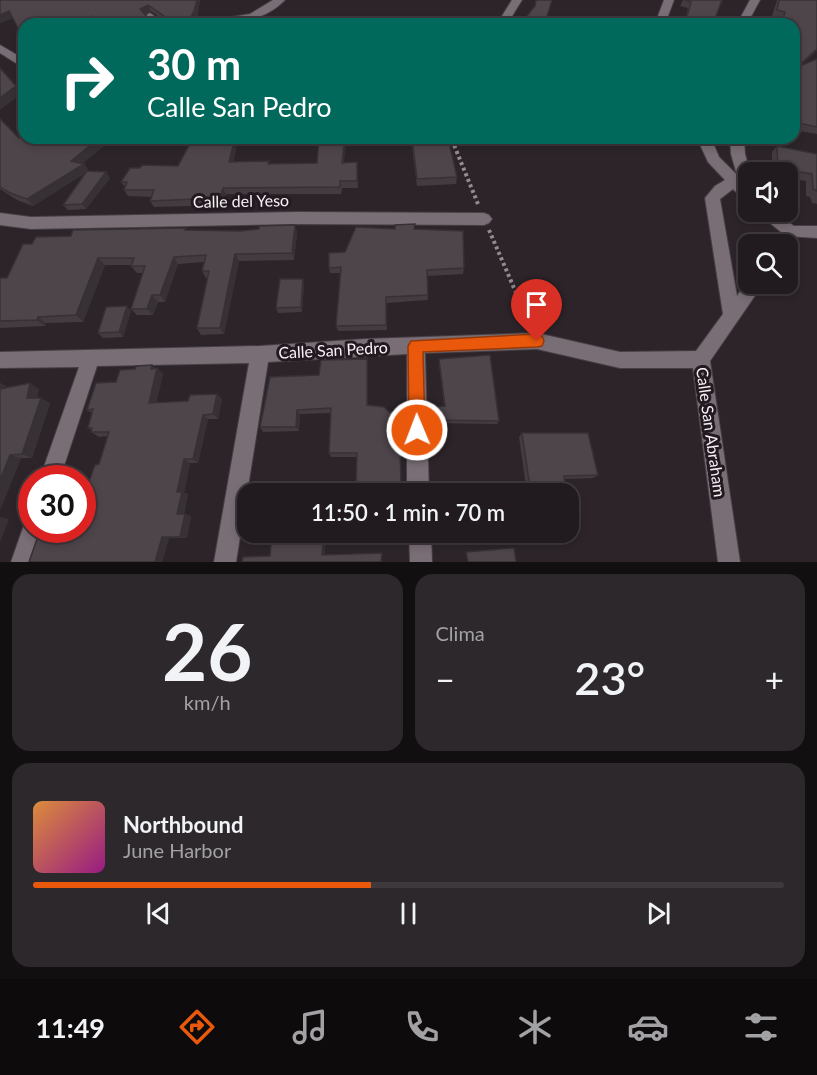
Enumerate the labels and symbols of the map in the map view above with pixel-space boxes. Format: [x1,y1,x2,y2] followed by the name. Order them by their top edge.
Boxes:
[193,190,289,211] street label: Calle del Yeso
[511,279,562,341] pin
[278,337,388,362] street label: Calle San Pedro
[693,366,730,498] street label: Calle San Abraham
[385,398,449,462] position arrow
[18,465,96,543] speed limit sign: 30

